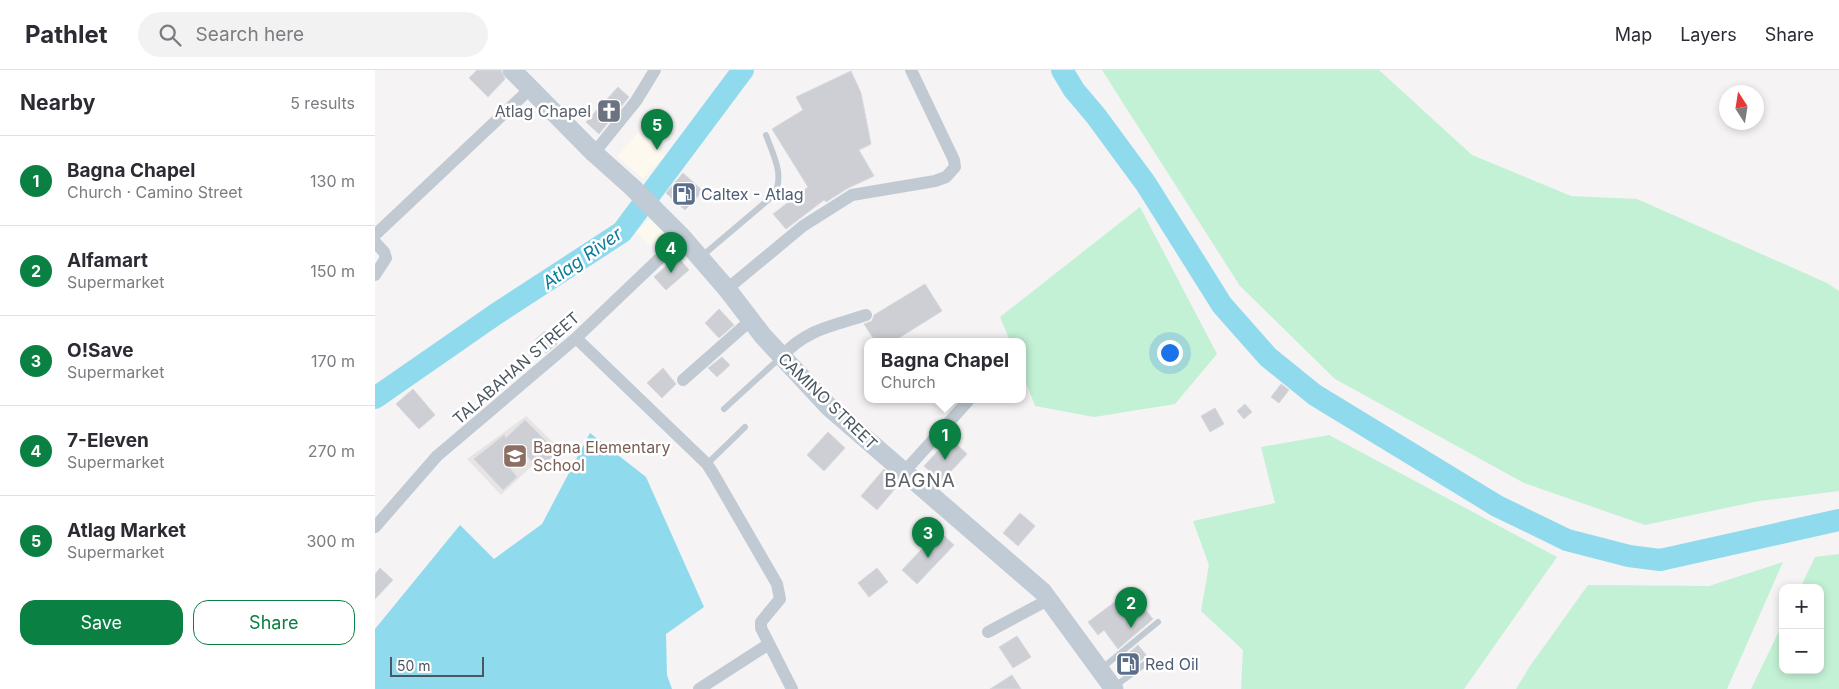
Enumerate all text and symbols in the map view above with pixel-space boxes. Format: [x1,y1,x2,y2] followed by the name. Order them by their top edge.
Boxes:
[138,12,488,57] search box
[25,20,108,49] text: Pathlet
[156,21,184,49] icon: search
[196,23,304,46] text: Search here
[1615,24,1652,45] text: Map
[1680,24,1737,45] text: Layers
[1765,24,1814,45] text: Share
[1719,85,1764,130] north arrow
[20,90,95,115] text: Nearby
[290,93,355,113] text: 5 results
[596,98,622,124] church icon: Atlag Chapel
[495,101,591,121] place label: Atlag Chapel
[641,109,673,150] pin: 5
[67,159,195,182] text: Bagna Chapel
[33,171,39,191] text: 1
[310,171,355,191] text: 130 m
[671,181,697,207] fuel station icon: Caltex - Atlag
[67,182,243,202] text: Church · Camino Street
[701,184,804,204] place label: Caltex - Atlag
[537,222,627,294] water label: Atlag River
[655,232,687,273] pin: 4
[67,249,148,272] text: Alfamart
[31,261,41,281] text: 2
[310,261,355,281] text: 150 m
[67,272,164,292] text: Supermarket
[448,307,584,429] street label: TALABAHAN STREET
[864,338,1026,403] popup
[67,339,134,362] text: O!Save
[1157,340,1183,366] your location
[774,349,882,453] street label: CAMINO STREET
[881,349,1009,372] text: Bagna Chapel
[31,351,41,371] text: 3
[311,351,355,371] text: 170 m
[67,362,164,382] text: Supermarket
[881,372,936,392] text: Church
[929,419,961,460] pin: 1
[67,429,149,452] text: 7-Eleven
[533,437,670,475] place label: Bagna Elementary School
[31,441,41,461] text: 4
[308,441,355,461] text: 270 m
[502,443,528,469] school or university icon: Bagna Elementary School
[67,452,164,472] text: Supermarket
[884,469,956,492] district label: BAGNA
[912,517,944,558] pin: 3
[67,519,186,542] text: Atlag Market
[31,531,41,551] text: 5
[306,531,355,551] text: 300 m
[67,542,164,562] text: Supermarket
[1779,584,1824,674] map controls
[1779,584,1824,629] button: +
[1115,587,1147,628] pin: 2
[20,600,183,645] button: Save
[193,600,355,645] button: Share
[1779,629,1824,674] button: −
[1115,651,1141,677] fuel station icon: Red Oil
[390,654,484,677] scale bar
[1145,654,1199,674] place label: Red Oil
[397,657,431,674] text: 50 m

